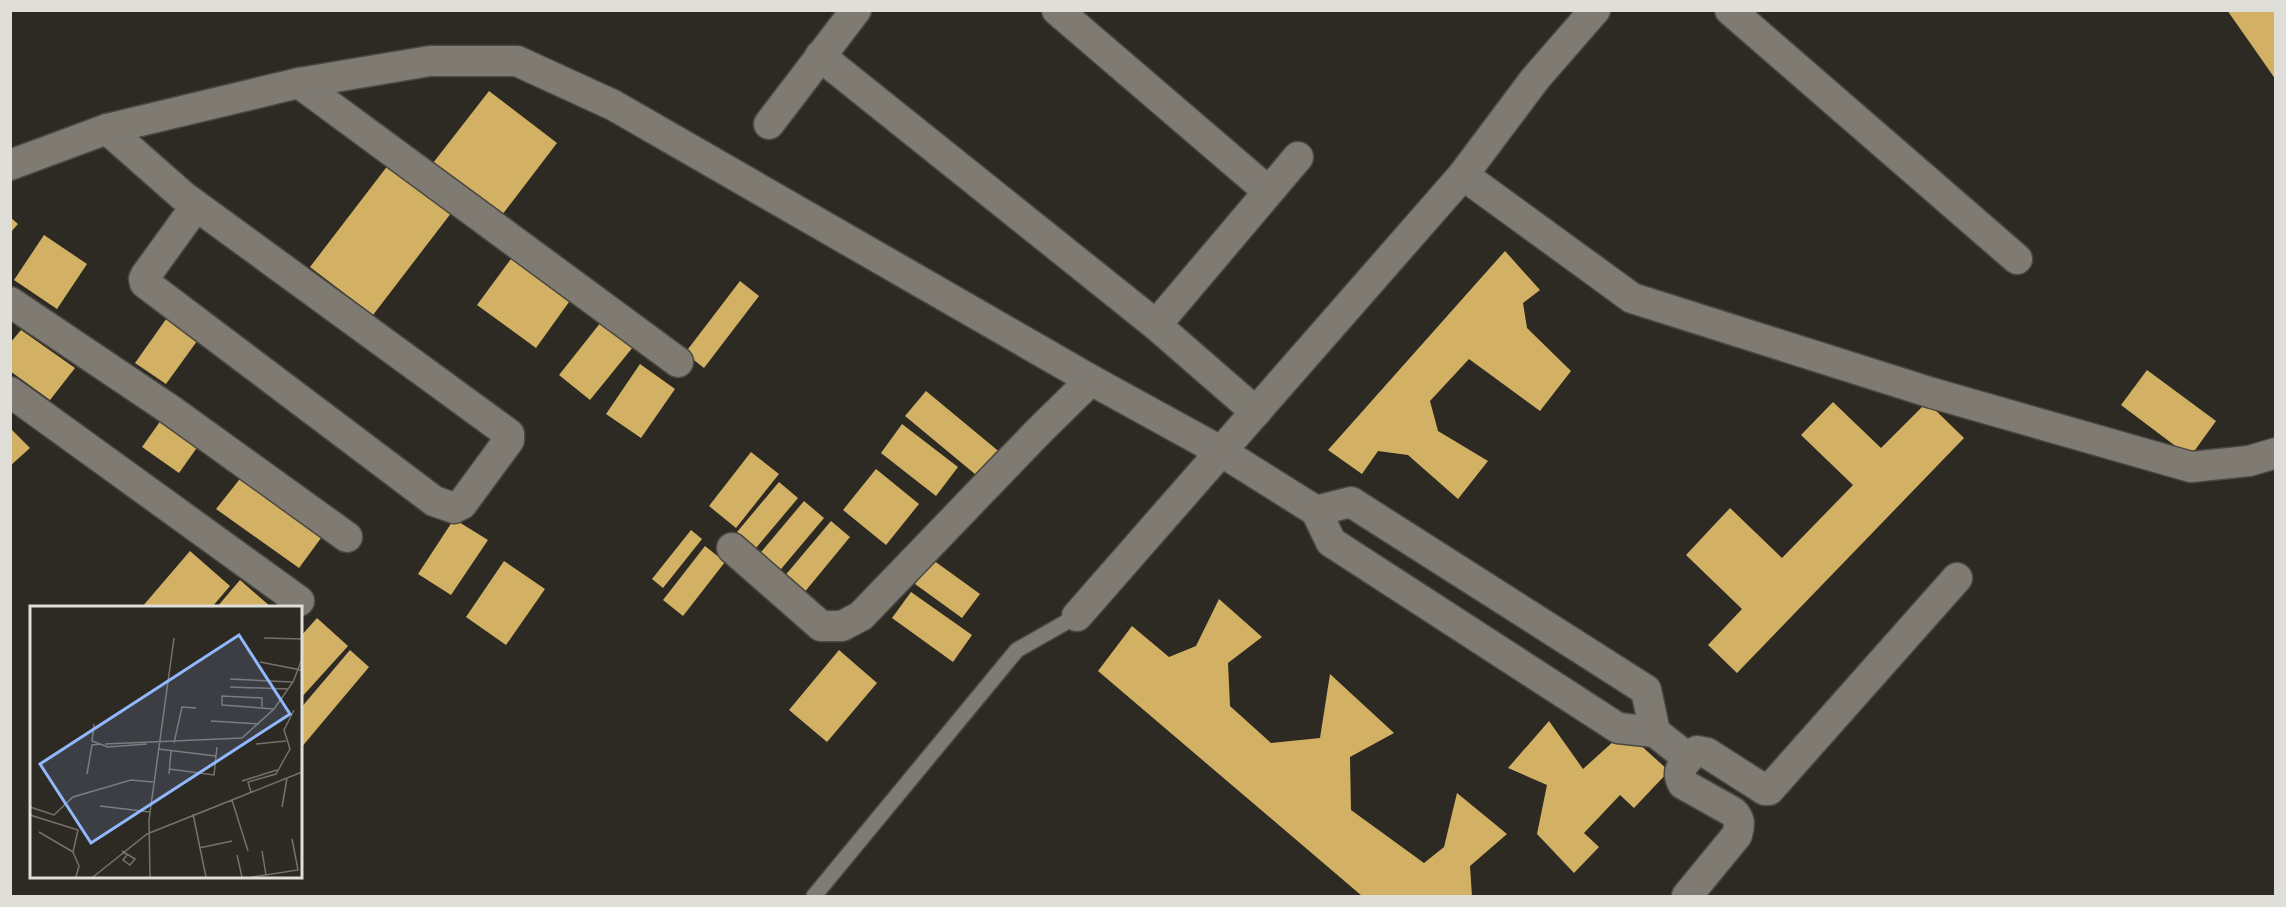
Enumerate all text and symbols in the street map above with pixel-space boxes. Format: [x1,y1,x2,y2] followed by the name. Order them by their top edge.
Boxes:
[30,606,302,877] inset map

